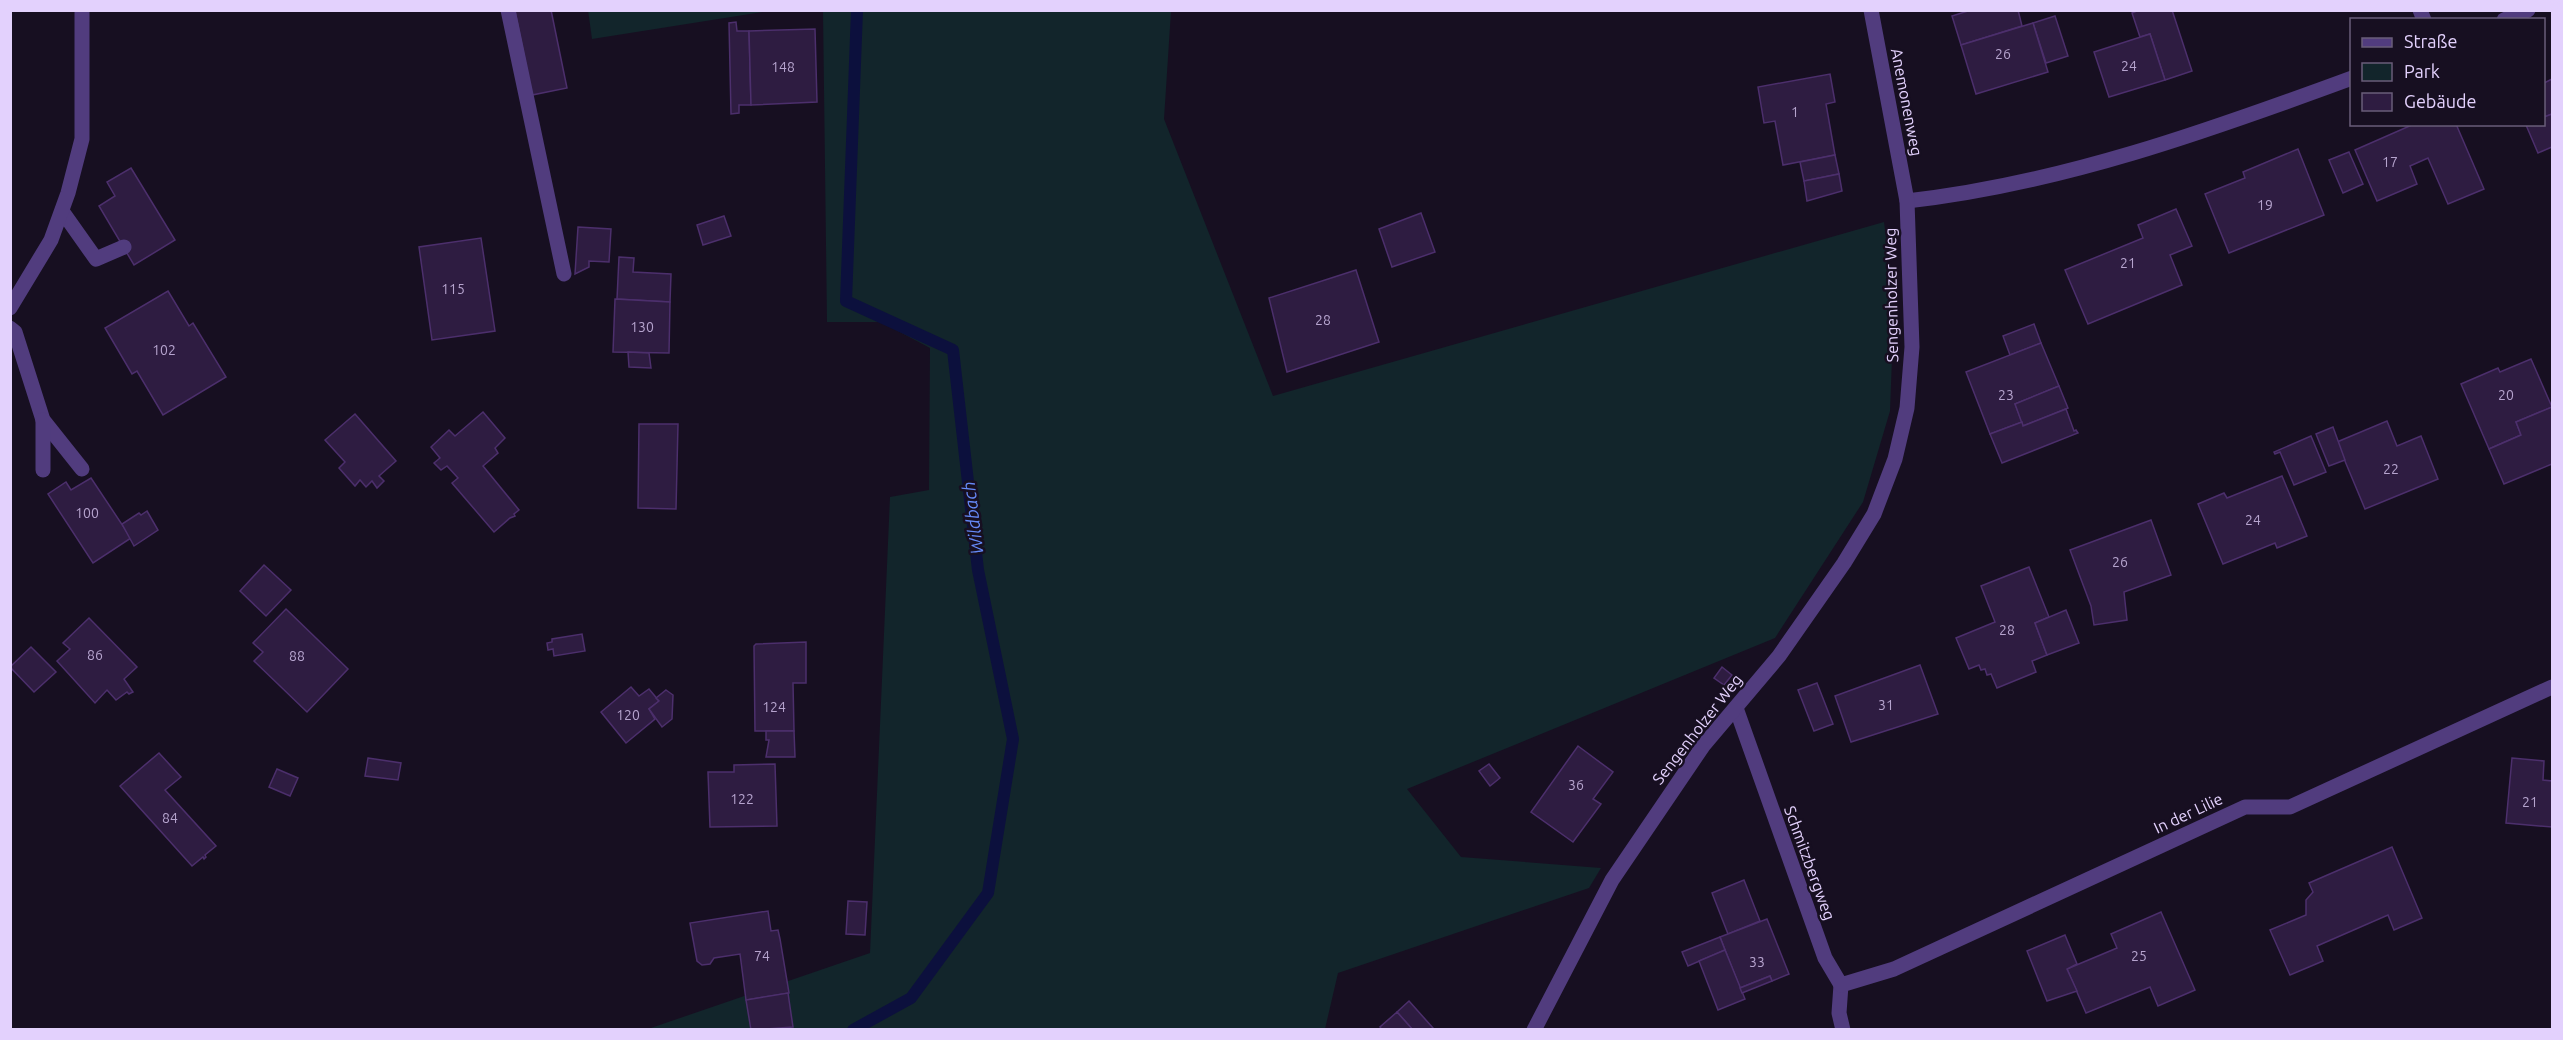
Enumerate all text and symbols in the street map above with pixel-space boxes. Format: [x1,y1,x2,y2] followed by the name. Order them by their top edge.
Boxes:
[2350,18,2545,126] legend
[2404,31,2457,51] text: Straße
[1995,46,2011,62] house number: 26
[1888,47,1926,157] street label: Anemonenweg
[2121,58,2137,74] house number: 24
[771,59,795,75] house number: 148
[2404,61,2440,81] text: Park
[2404,91,2476,111] text: Gebäude
[1791,104,1799,120] house number: 1
[2382,154,2398,170] house number: 17
[2257,197,2273,213] house number: 19
[1881,228,1901,362] street label: Sengenholzer Weg
[2120,255,2136,271] house number: 21
[441,281,465,297] house number: 115
[1315,312,1331,328] house number: 28
[630,319,654,335] house number: 130
[152,342,176,358] house number: 102
[1998,387,2014,403] house number: 23
[2498,387,2514,403] house number: 20
[2383,461,2399,477] house number: 22
[958,480,986,556] water label: Wildbach
[75,505,99,521] house number: 100
[2245,512,2261,528] house number: 24
[2112,554,2128,570] house number: 26
[1999,622,2015,638] house number: 28
[87,647,103,663] house number: 86
[289,648,305,664] house number: 88
[1648,670,1746,788] street label: Sengenholzer Weg
[1878,697,1894,713] house number: 31
[762,699,786,715] house number: 124
[616,707,640,723] house number: 120
[1568,777,1584,793] house number: 36
[2151,789,2225,837] street label: In der Lilie
[730,791,754,807] house number: 122
[2522,794,2538,810] house number: 21
[1781,803,1839,923] street label: Schmitzbergweg
[162,810,178,826] house number: 84
[754,948,770,964] house number: 74
[2131,948,2147,964] house number: 25
[1749,954,1765,970] house number: 33

